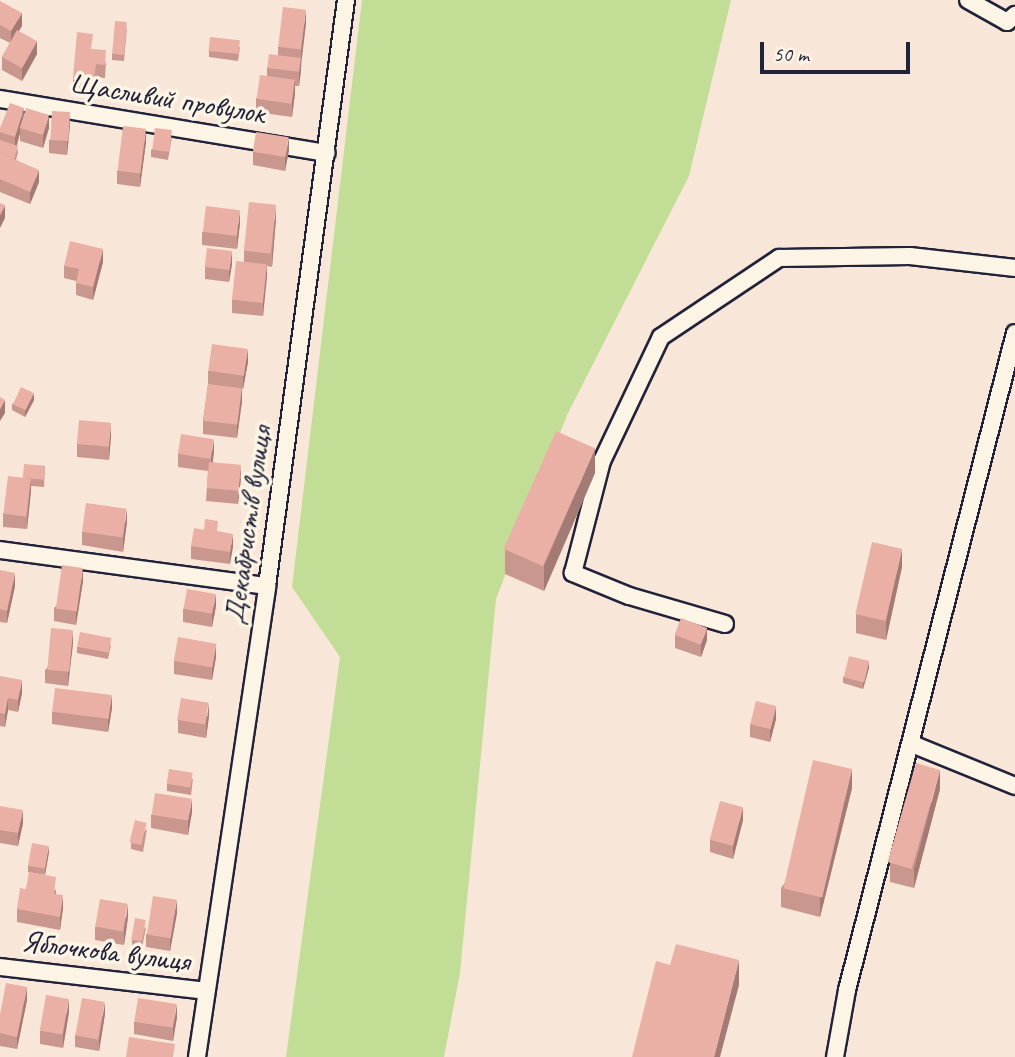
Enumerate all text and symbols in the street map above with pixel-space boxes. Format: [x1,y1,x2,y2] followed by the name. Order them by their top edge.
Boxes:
[763,28,914,72] scale bar
[773,41,809,67] text: 50 m
[69,65,267,131] street label: Щасливий провулок
[215,424,279,626] street label: Декабристів вулиця
[20,923,192,979] street label: Яблочкова вулиця

